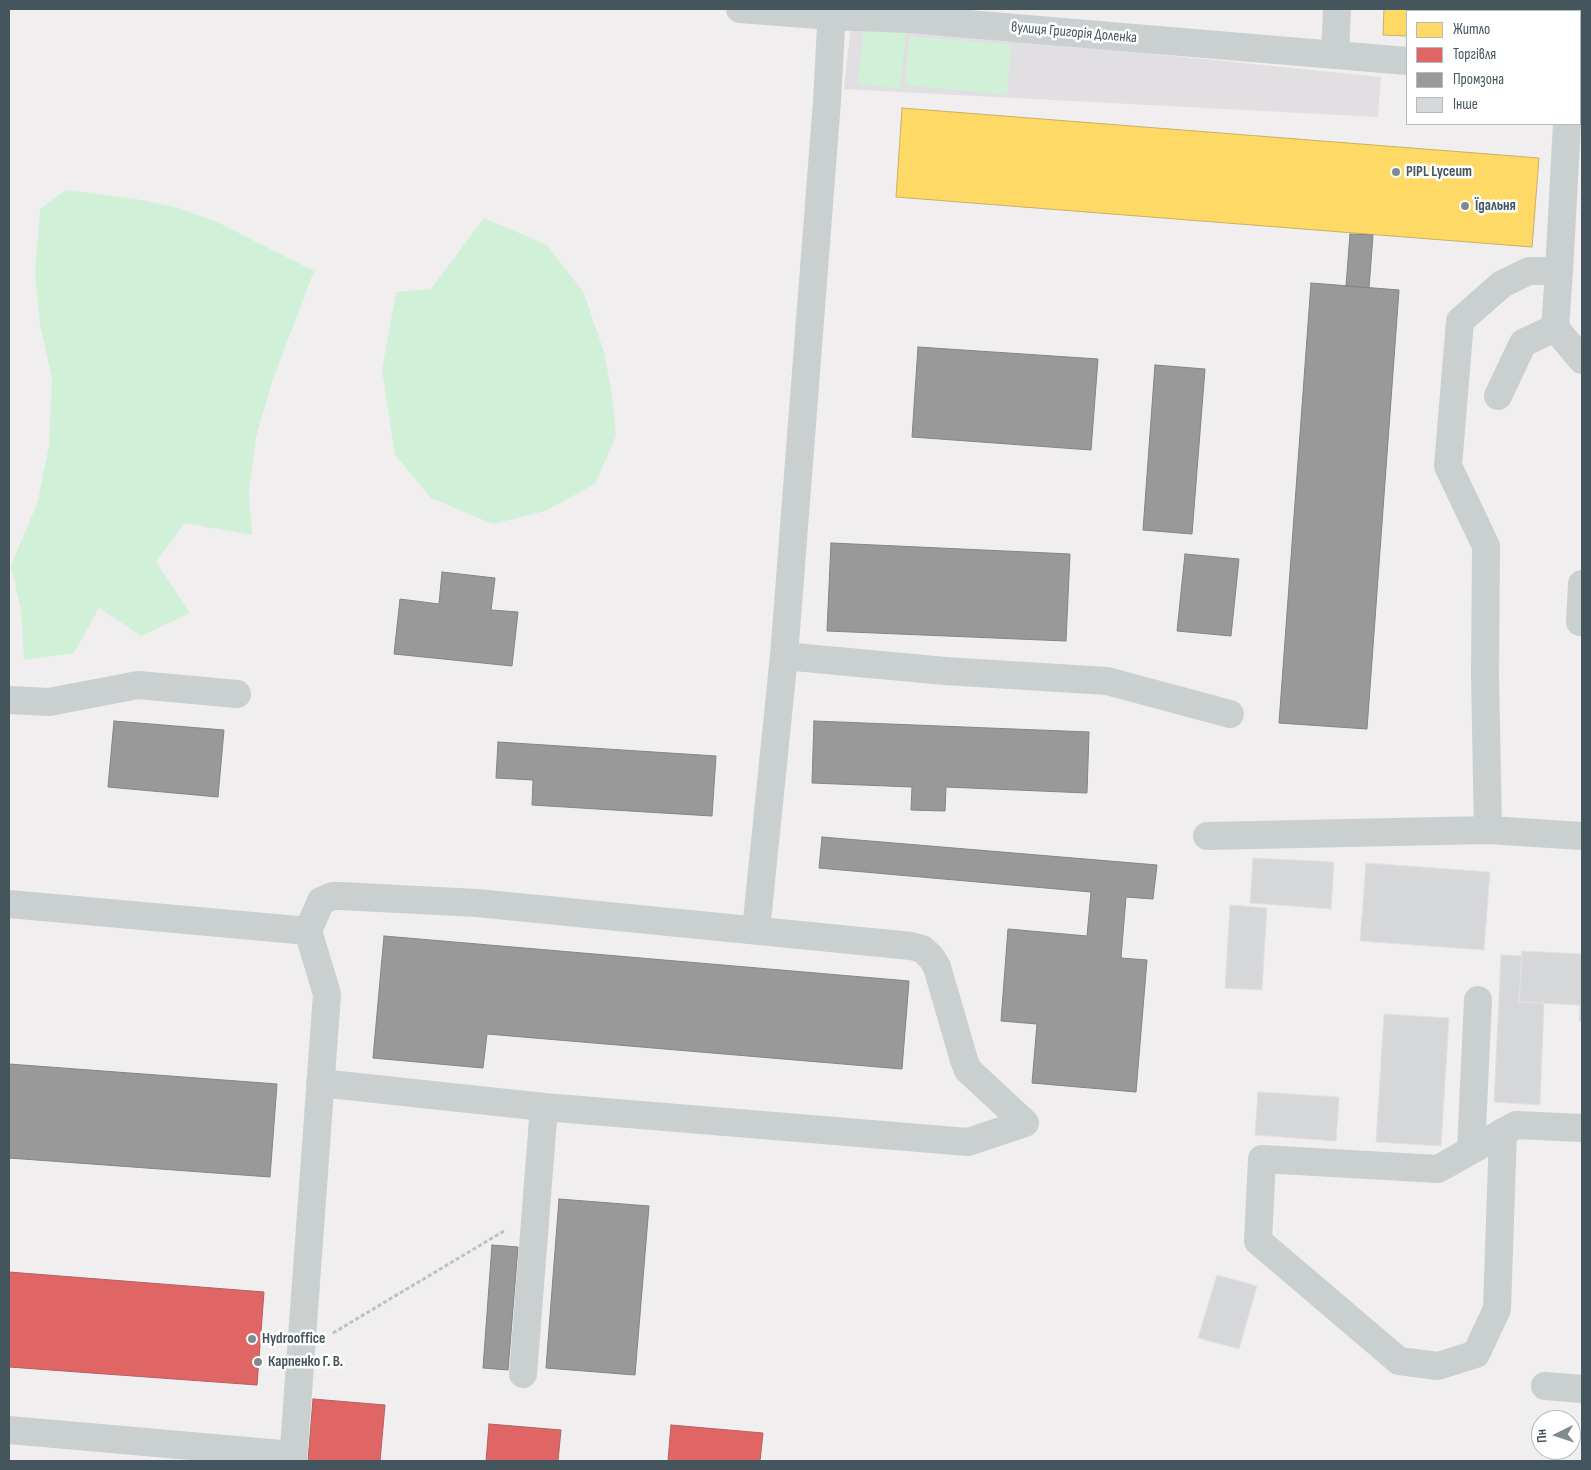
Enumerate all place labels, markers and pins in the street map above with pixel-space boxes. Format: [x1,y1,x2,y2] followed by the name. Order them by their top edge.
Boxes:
[1406,163,1472,181] place label: PIPL Lyceum
[1390,166,1402,178] marker: PIPL Lyceum
[1475,197,1516,215] place label: Їдальня
[1459,200,1471,212] marker: Їдальня
[262,1330,326,1348] place label: Hydrooffice
[246,1333,258,1345] marker: Hydrooffice
[268,1353,343,1371] place label: Карпенко Г. В.
[252,1356,264,1368] marker: Карпенко Г. В.

